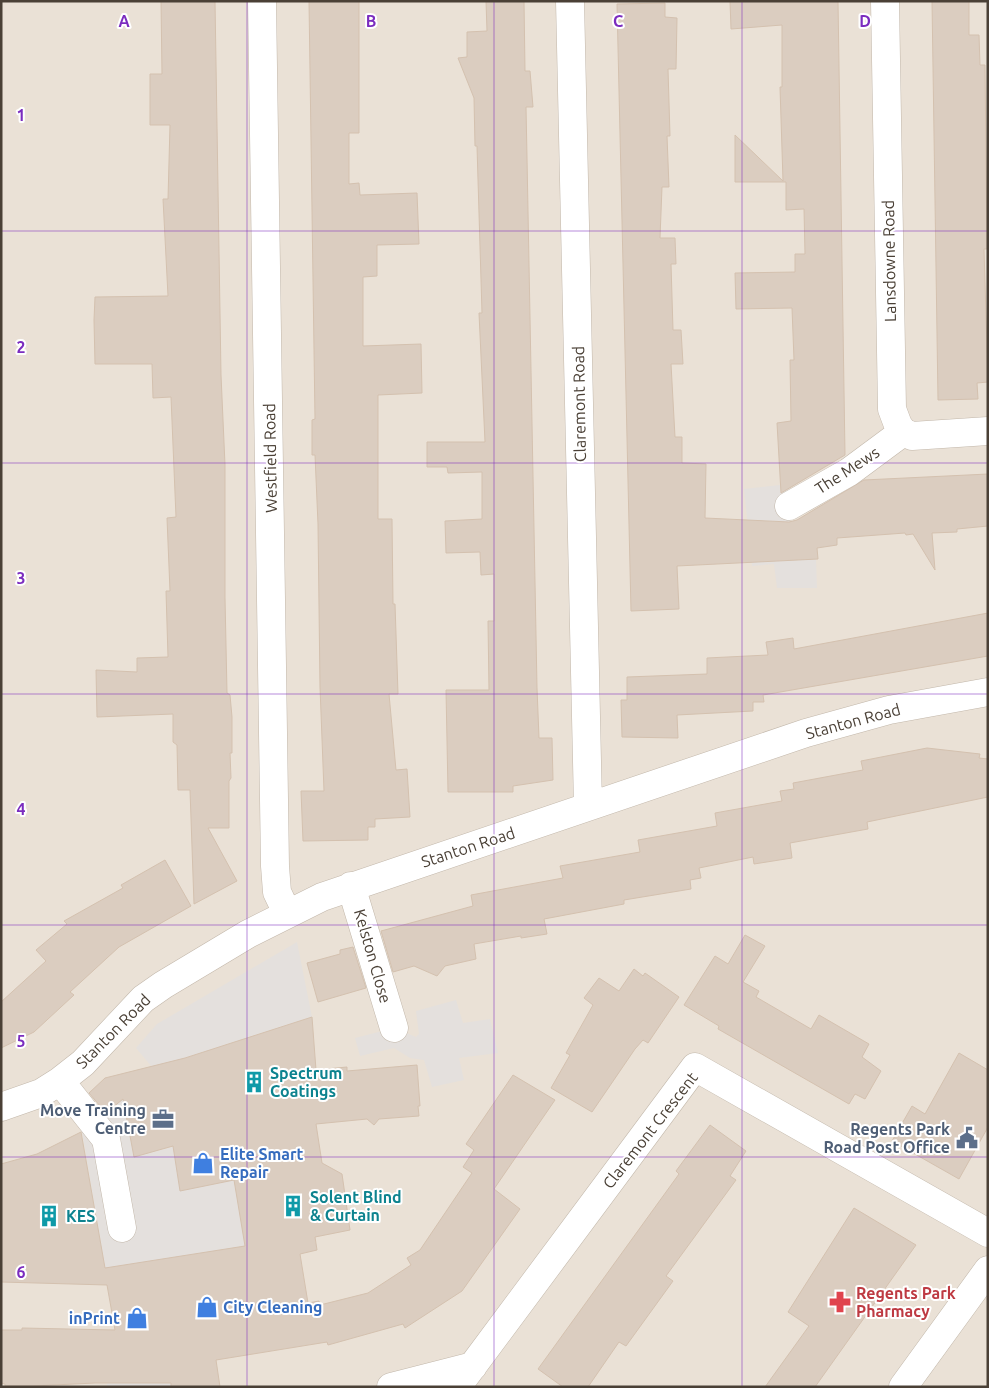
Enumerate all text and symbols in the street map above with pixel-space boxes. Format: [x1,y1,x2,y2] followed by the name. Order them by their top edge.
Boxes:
[118,12,130,30] text: A
[366,12,376,30] text: B
[613,12,623,30] text: C
[859,12,871,30] text: D
[16,106,26,124] text: 1
[879,200,899,322] street label: Lansdowne Road
[16,338,26,356] text: 2
[569,346,589,462] street label: Claremont Road
[260,403,280,513] street label: Westfield Road
[812,443,882,497] street label: The Mews
[16,569,26,587] text: 3
[804,700,902,742] street label: Stanton Road
[16,800,26,818] text: 4
[419,823,517,871] street label: Stanton Road
[351,907,395,1005] street label: Kelston Close
[72,990,154,1072] street label: Stanton Road
[16,1032,26,1050] text: 5
[270,1064,342,1100] place label: Spectrum Coatings
[599,1068,701,1192] street label: Claremont Crescent
[241,1069,267,1095] building icon: Spectrum Coatings
[40,1101,146,1137] place label: Move Training Centre
[150,1106,176,1132] office icon: Move Training Centre
[823,1120,950,1156] place label: Regents Park Road Post Office
[954,1125,980,1151] public building icon: Regents Park Road Post Office
[220,1145,304,1181] place label: Elite Smart Repair
[190,1150,216,1176] shop icon: Elite Smart Repair
[310,1188,402,1224] place label: Solent Blind & Curtain
[280,1193,306,1219] building icon: Solent Blind & Curtain
[36,1203,62,1229] building icon: KES
[66,1207,95,1225] place label: KES
[16,1263,26,1281] text: 6
[856,1284,956,1320] place label: Regents Park Pharmacy
[827,1289,853,1315] pharmacy icon: Regents Park Pharmacy
[194,1294,220,1320] shop icon: City Cleaning
[223,1298,323,1316] place label: City Cleaning
[124,1305,150,1331] shop icon: inPrint
[69,1309,120,1327] place label: inPrint

